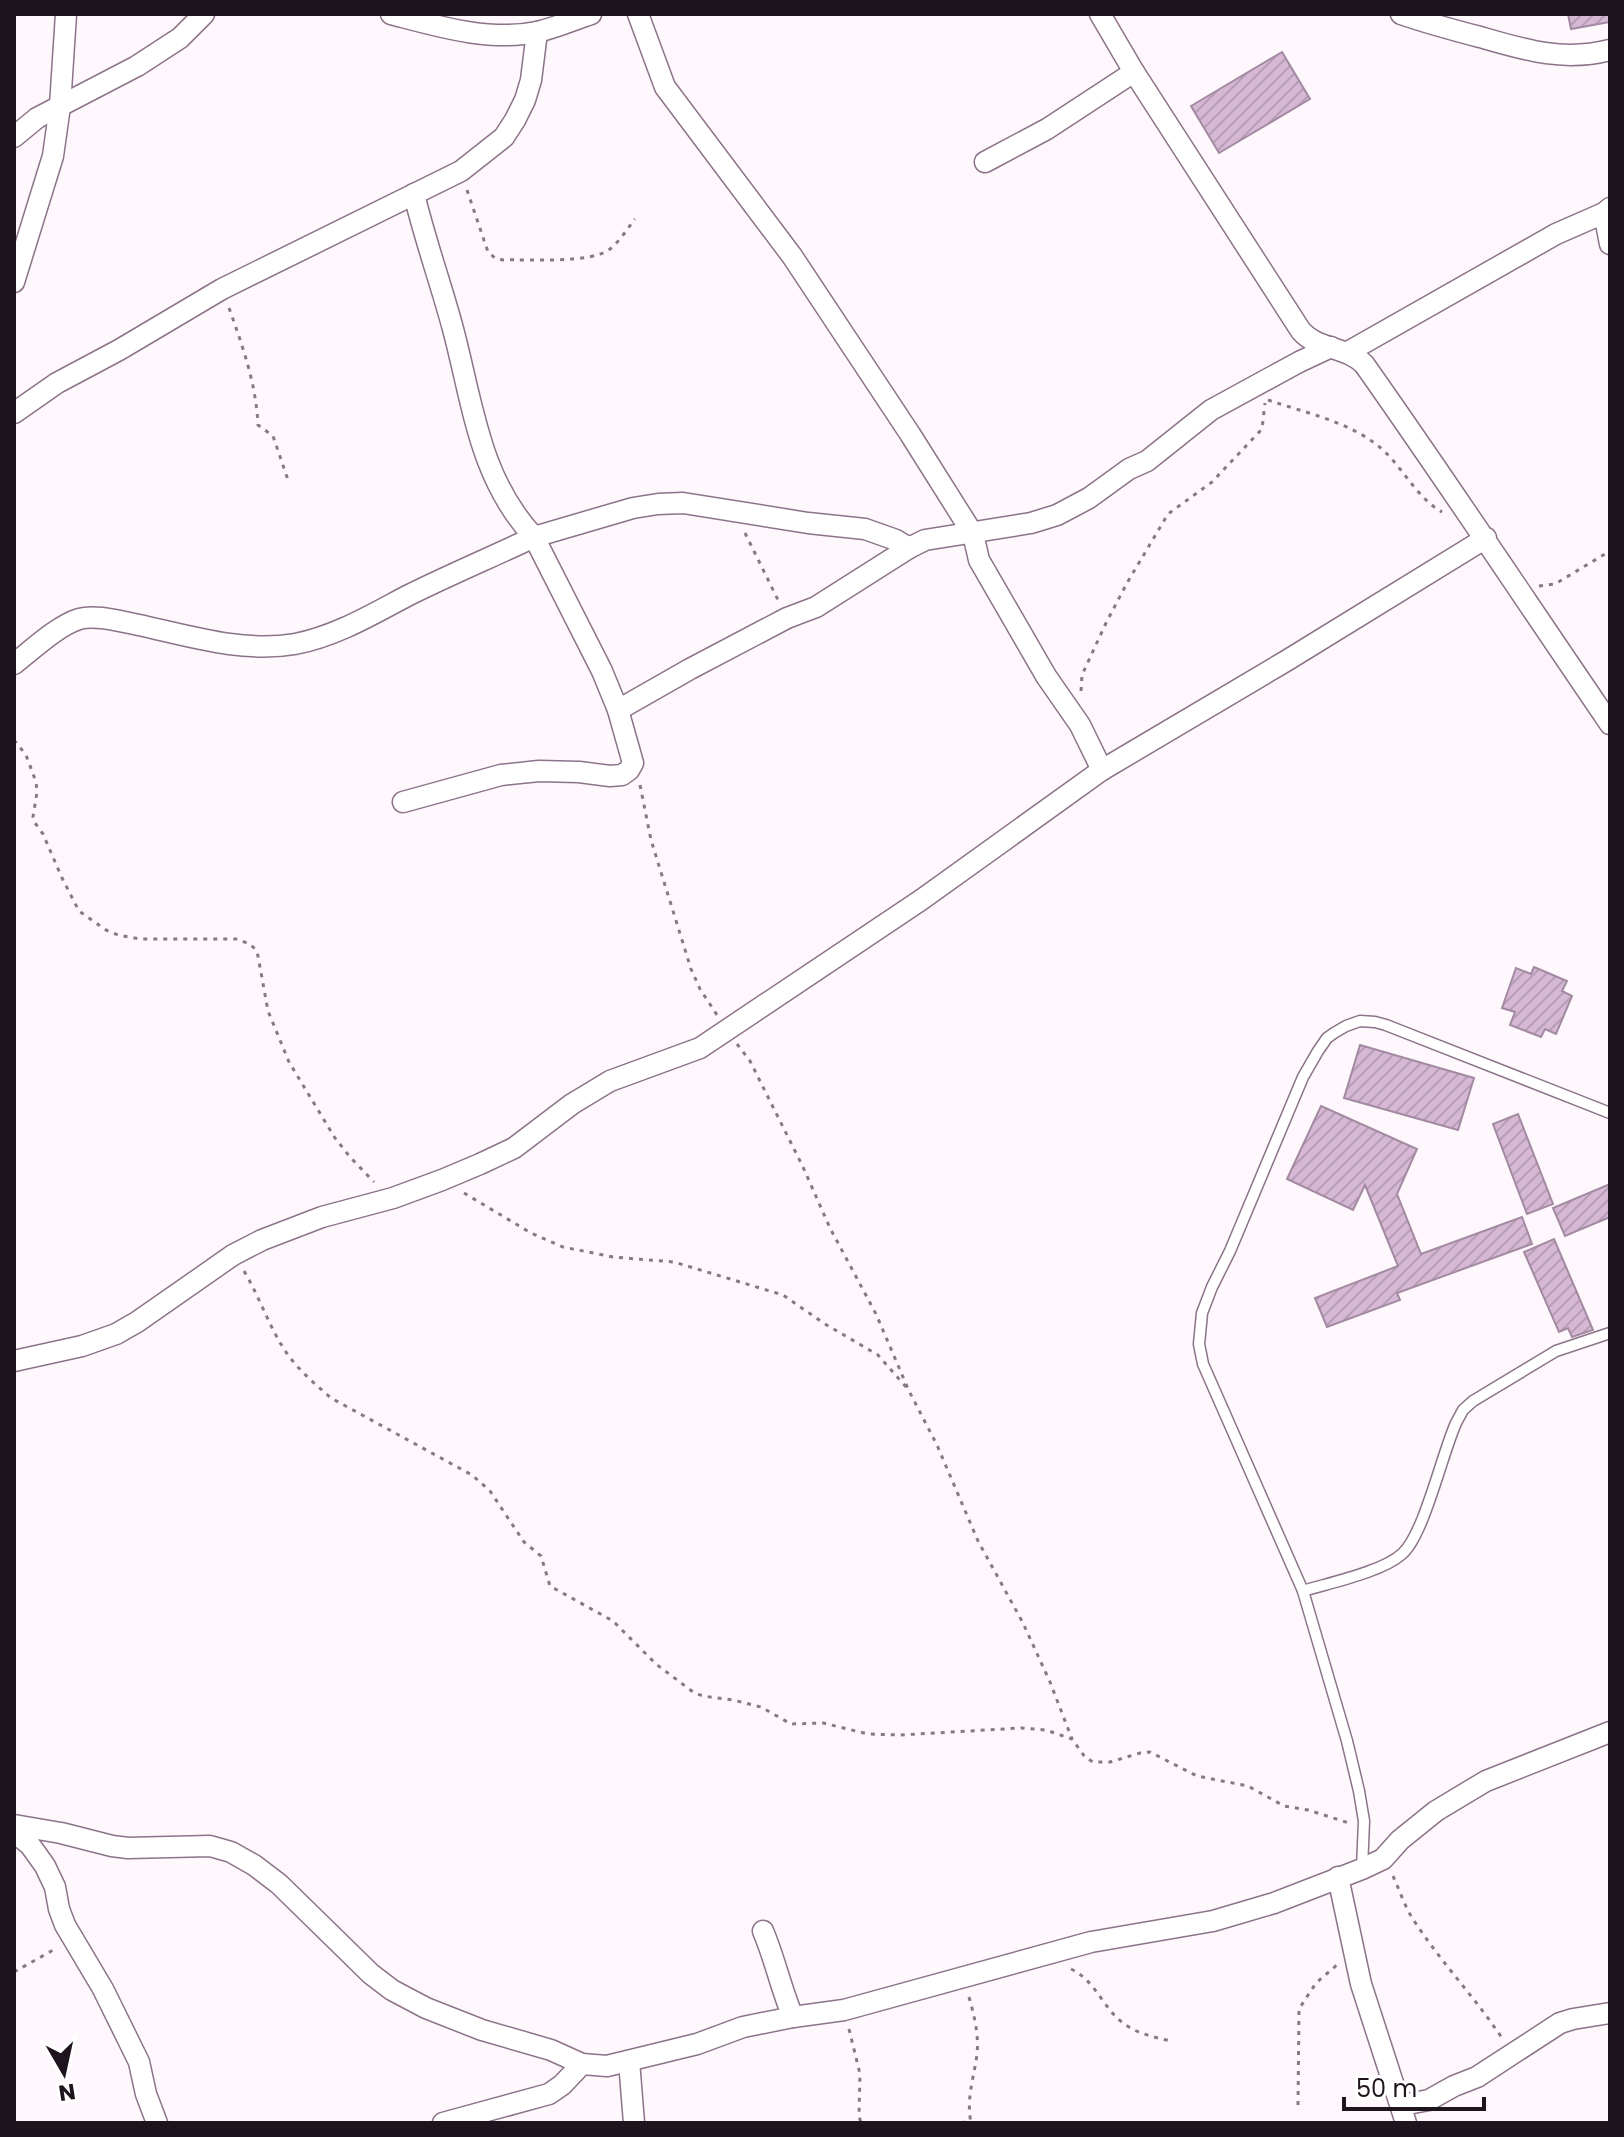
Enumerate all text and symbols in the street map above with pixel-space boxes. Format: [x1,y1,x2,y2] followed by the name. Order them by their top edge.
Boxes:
[24,2033,104,2113] north arrow
[1344,2061,1484,2111] scale bar
[1356,2072,1417,2105] text: 50 m
[56,2076,78,2109] text: N

